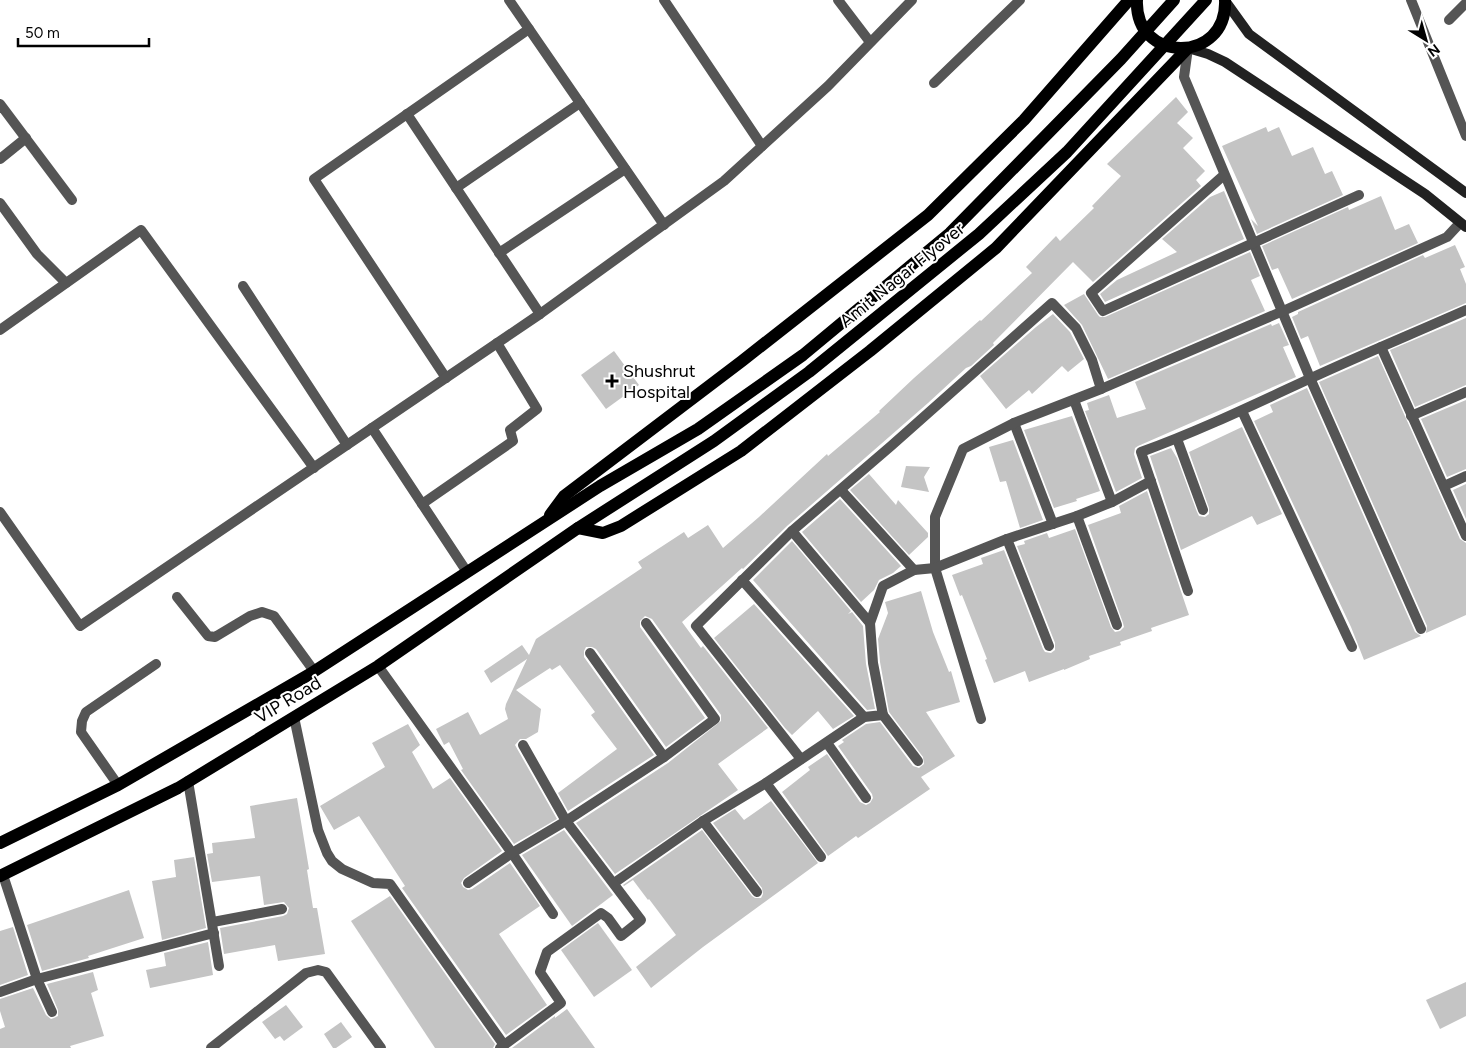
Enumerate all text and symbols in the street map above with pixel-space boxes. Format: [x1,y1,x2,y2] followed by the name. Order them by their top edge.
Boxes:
[18,15,149,47] scale bar
[1401,15,1451,65] north arrow
[25,24,60,42] text: 50 m
[1424,40,1443,60] text: N
[835,218,969,332] street label: Amit Nagar Flyover
[623,360,696,403] place label: Shushrut Hospital
[605,374,619,388] marker: Shushrut Hospital
[251,672,325,728] street label: VIP Road

